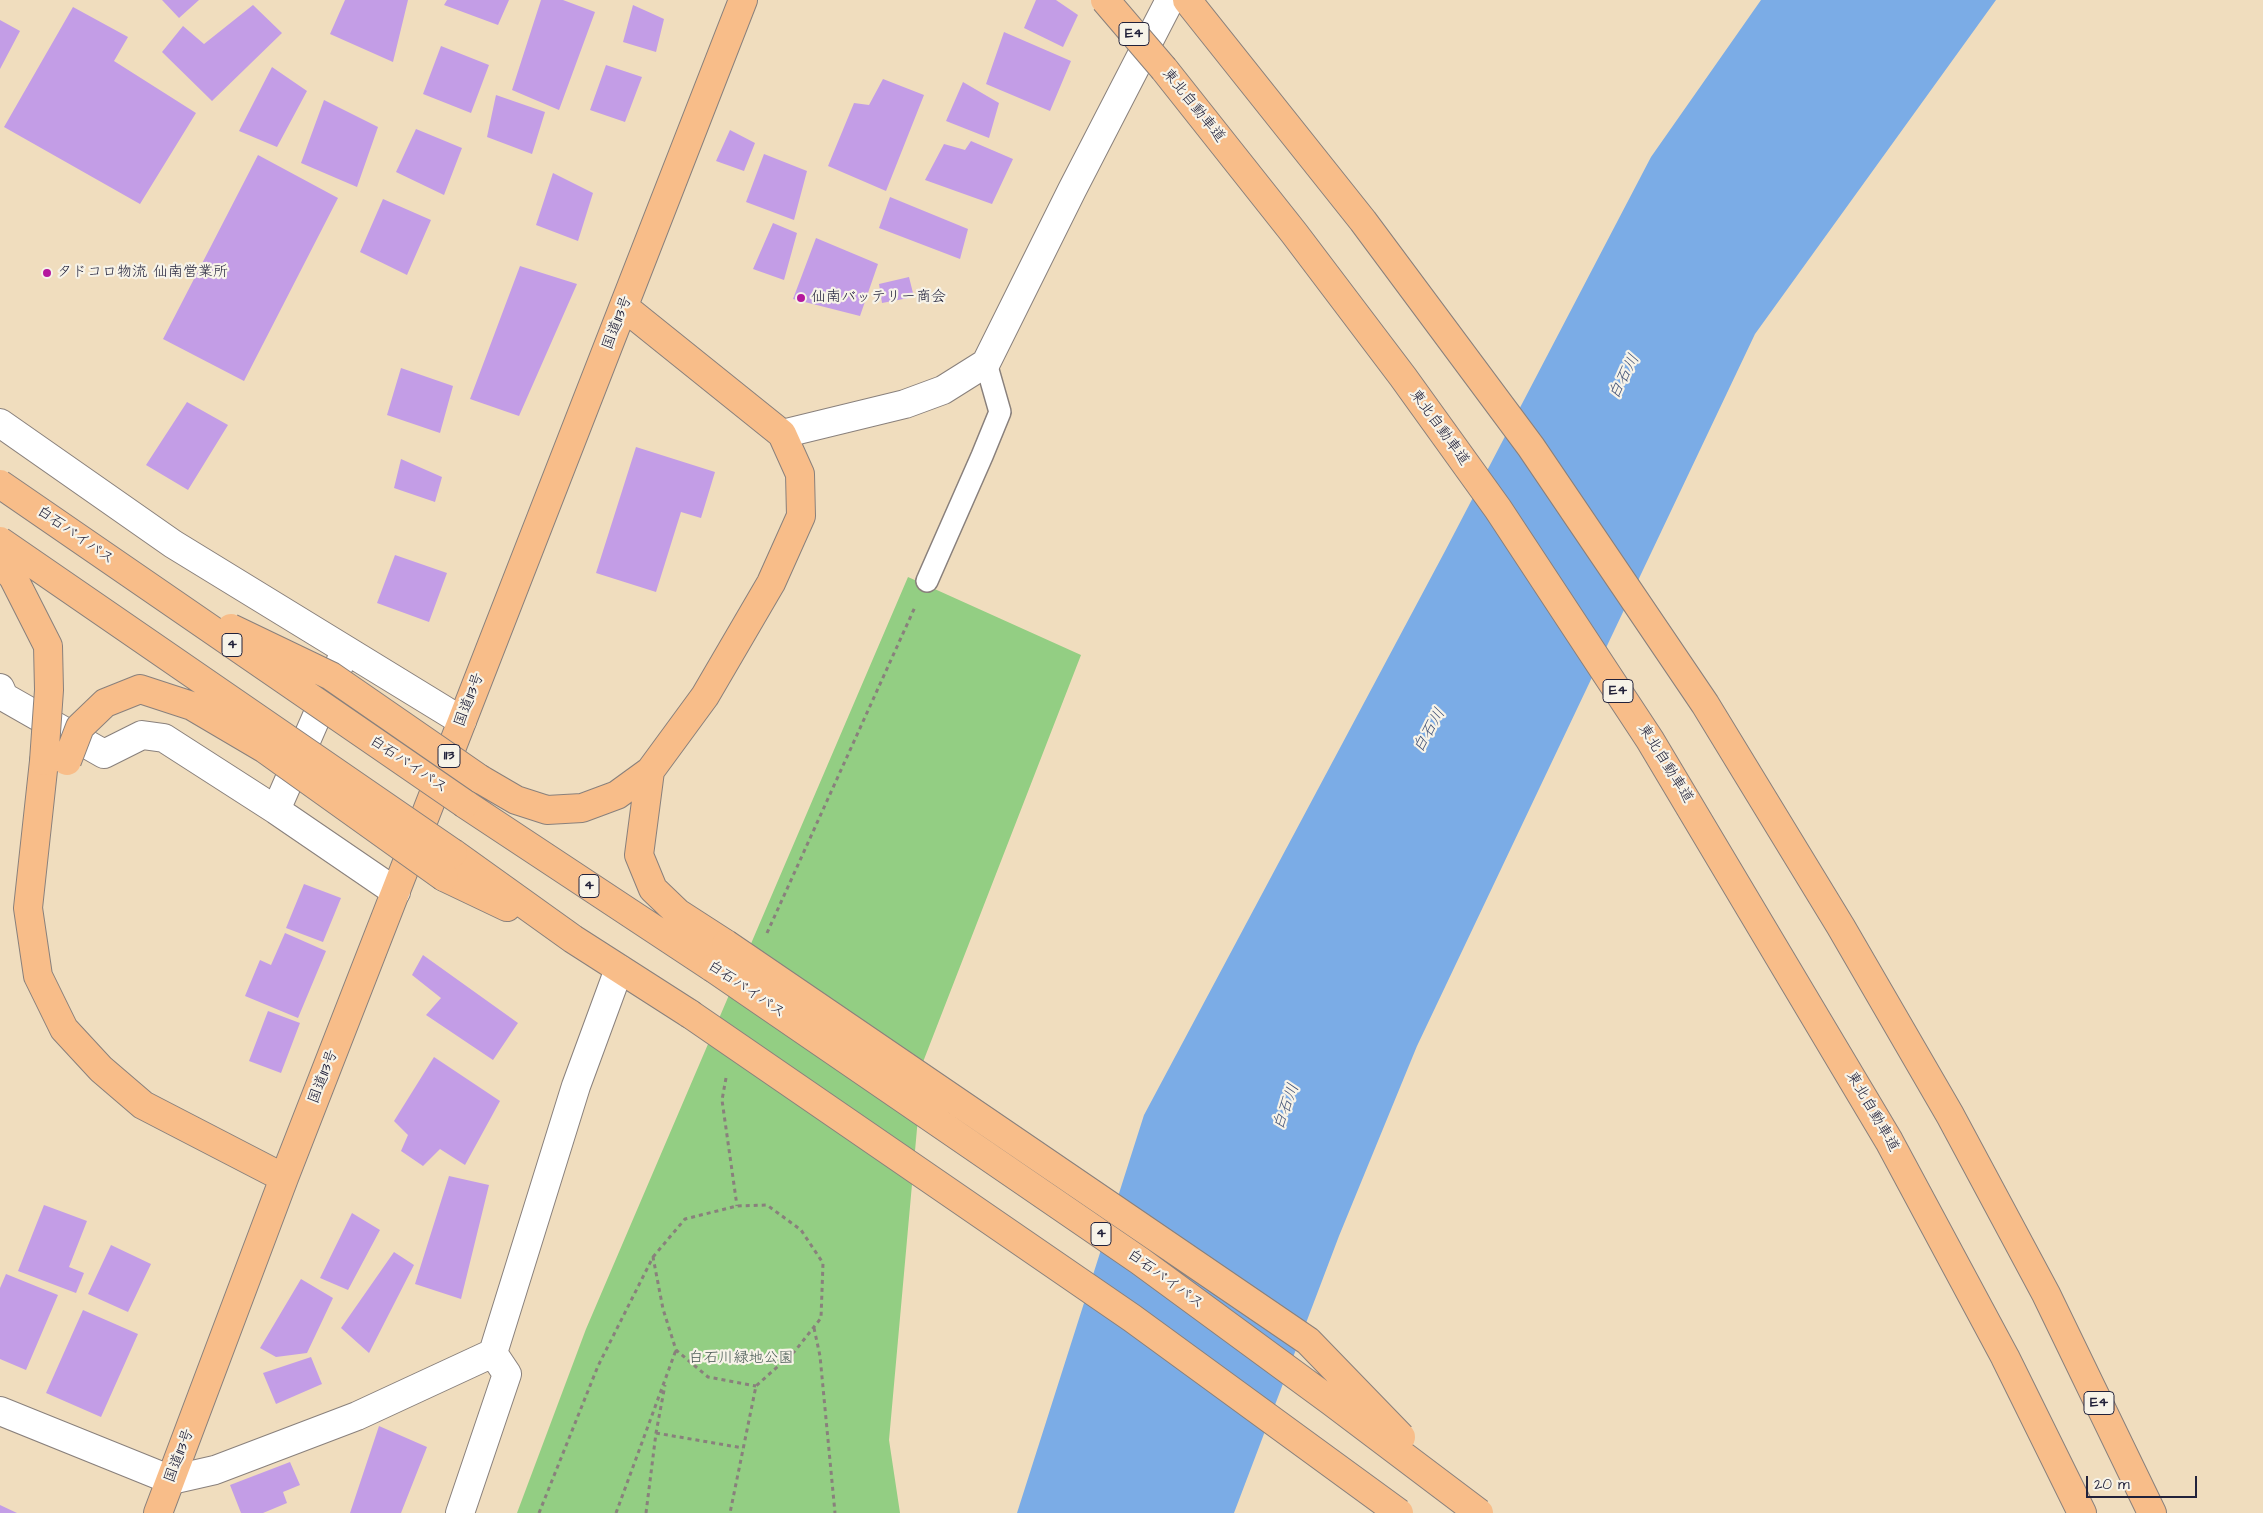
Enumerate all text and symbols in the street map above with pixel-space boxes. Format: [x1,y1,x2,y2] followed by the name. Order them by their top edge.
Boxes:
[1119,22,1149,46] road number: E4
[1158,65,1228,147] street label: 東北自動車道
[57,264,228,282] place label: タドコロ物流 仙南営業所
[41,267,53,279] marker: タドコロ物流 仙南営業所
[811,289,946,307] place label: 仙南バッテリー商会
[795,292,807,304] marker: 仙南バッテリー商会
[599,293,637,353] street label: 国道113号
[1606,351,1644,403] water label: 白石川
[1405,386,1473,470] street label: 東北自動車道
[33,503,117,569] street label: 白石バイパス
[222,634,242,656] road number: 4
[451,670,489,730] street label: 国道113号
[1603,679,1633,702] road number: E4
[1410,705,1450,757] water label: 白石川
[1634,721,1696,807] street label: 東北自動車道
[366,732,450,798] street label: 白石バイパス
[438,744,460,768] road number: 113
[579,874,599,898] road number: 4
[704,957,788,1023] street label: 白石バイパス
[305,1047,343,1107] street label: 国道113号
[1842,1069,1902,1155] street label: 東北自動車道
[1270,1081,1304,1133] water label: 白石川
[1091,1222,1111,1246] road number: 4
[1123,1246,1207,1314] street label: 白石バイパス
[689,1350,793,1368] park label: 白石川緑地公園
[2084,1392,2114,1415] road number: E4
[161,1426,199,1486] street label: 国道113号
[2088,1466,2199,1498] scale bar
[2094,1474,2130,1495] text: 20 m

